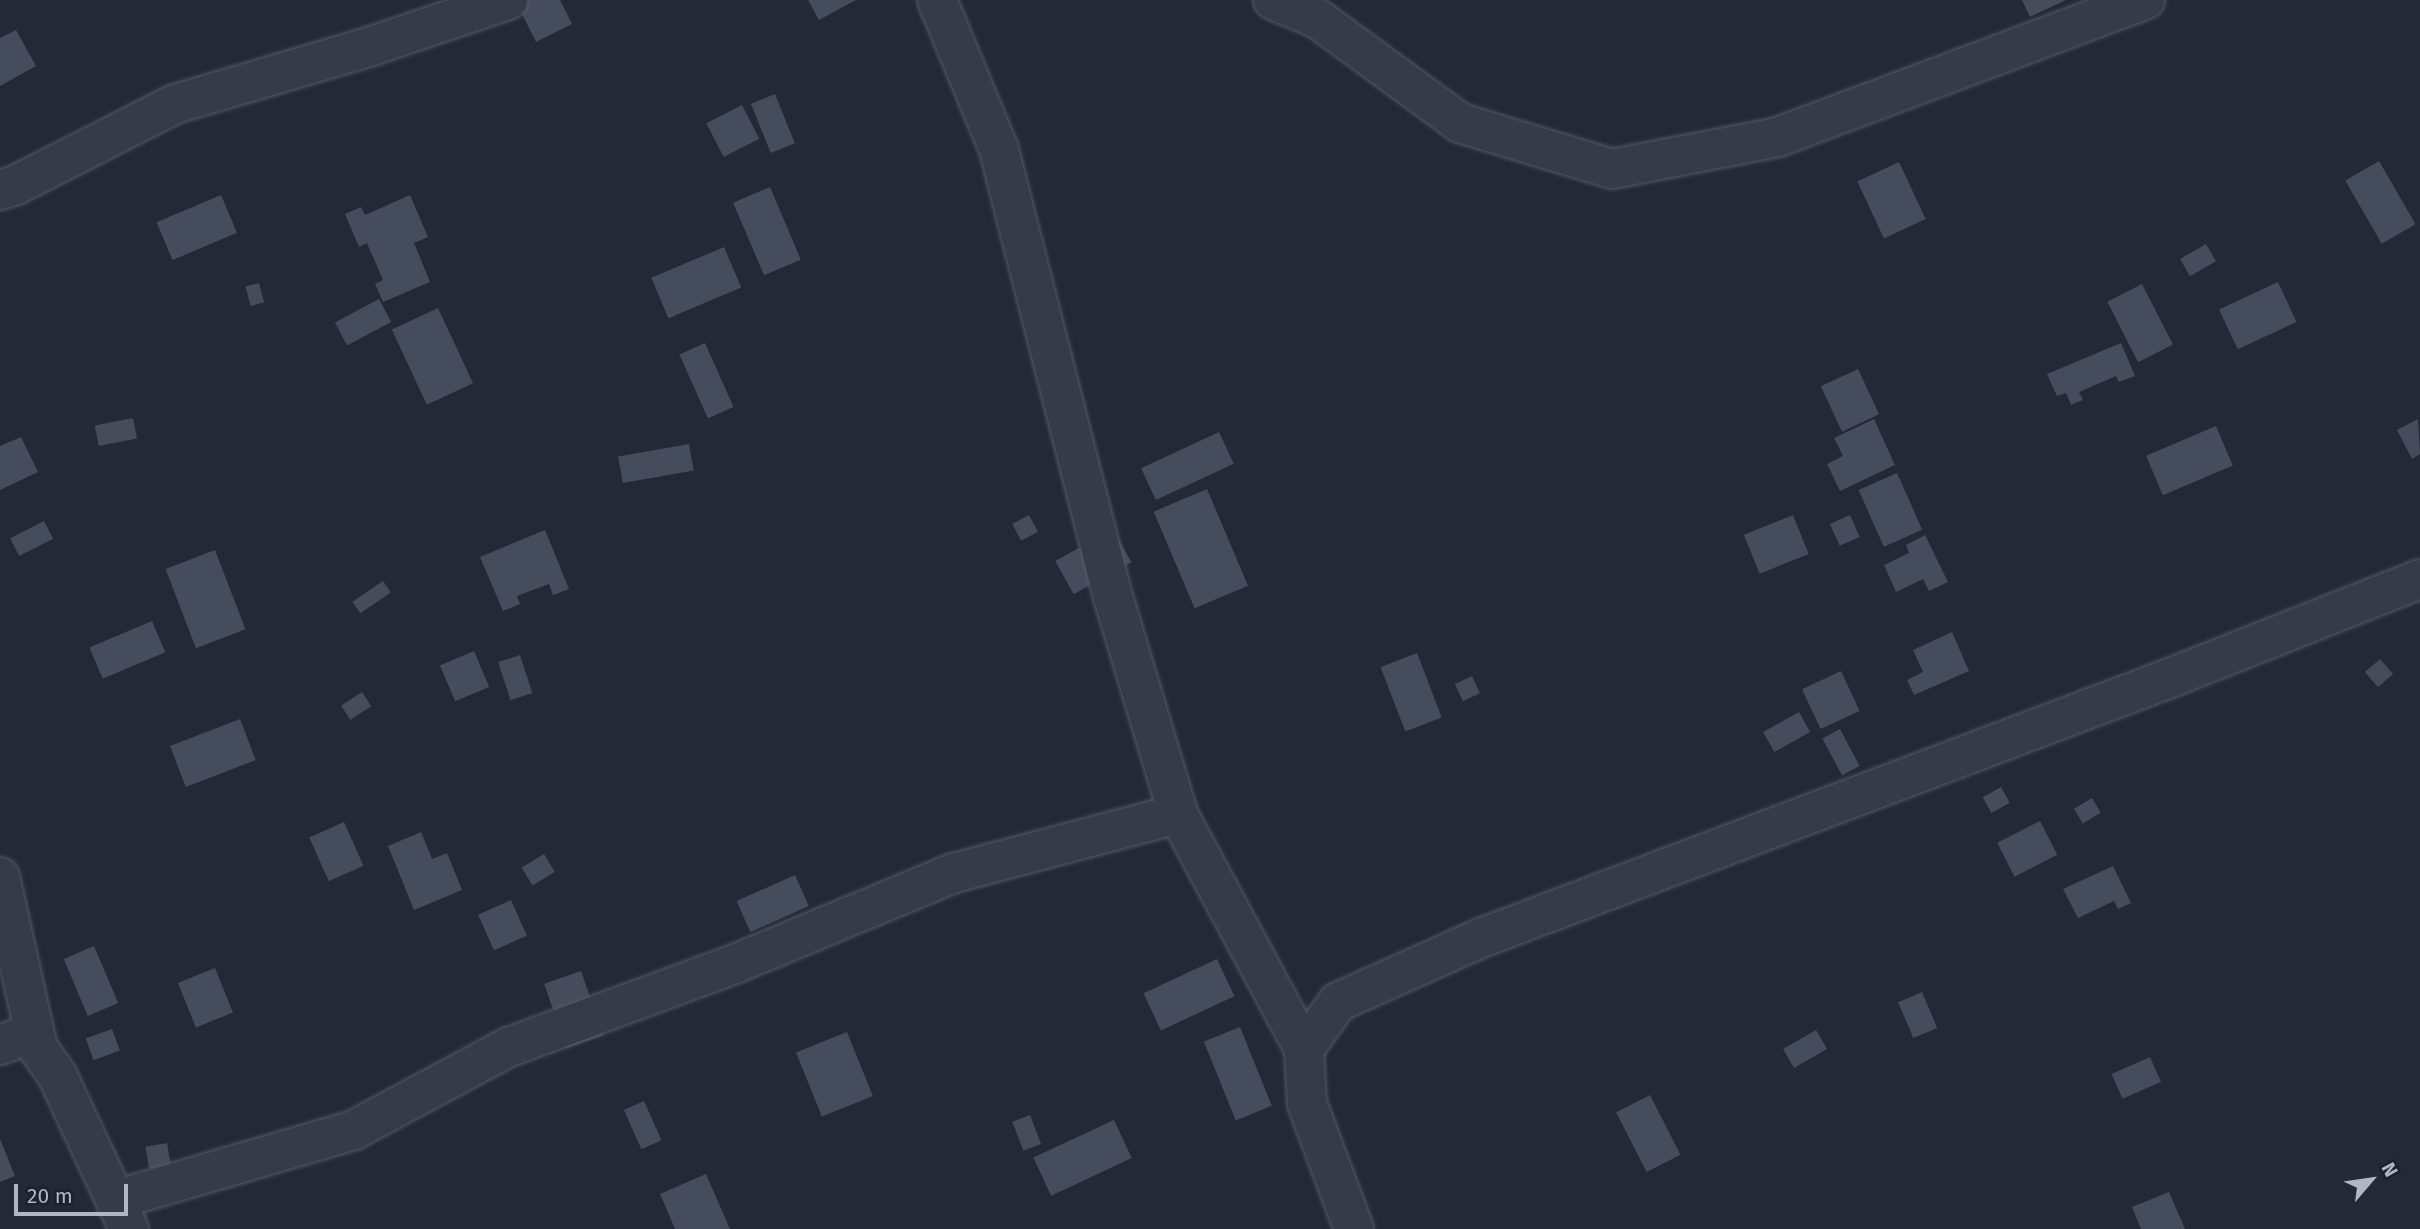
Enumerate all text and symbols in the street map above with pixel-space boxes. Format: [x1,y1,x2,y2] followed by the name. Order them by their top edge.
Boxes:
[2336,1145,2406,1215] north arrow
[2377,1158,2403,1181] text: N
[18,1170,131,1214] scale bar
[27,1183,73,1209] text: 20 m

